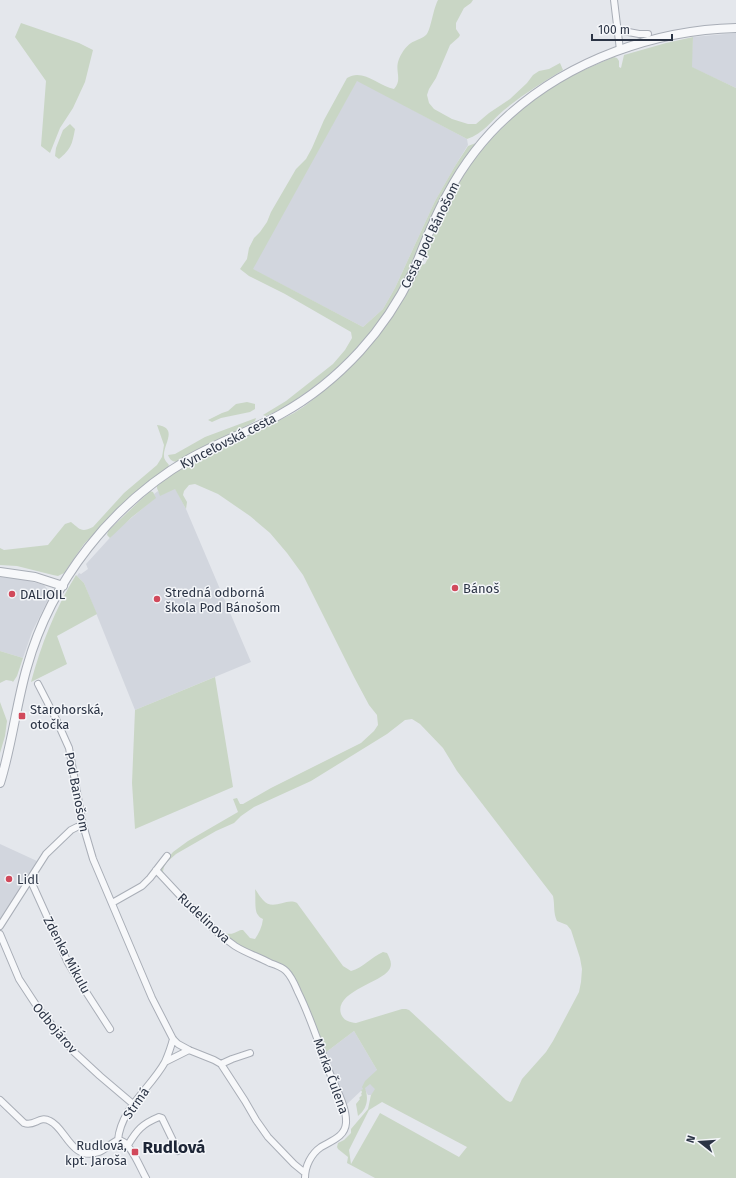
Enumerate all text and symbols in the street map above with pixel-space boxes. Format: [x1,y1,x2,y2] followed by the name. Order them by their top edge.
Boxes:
[592,16,672,42] scale bar
[598,23,630,37] text: 100 m
[398,179,462,291] street label: Cesta pod Bánošom
[177,410,279,472] street label: Kynceľovská cesta
[463,581,499,596] place label: Bánoš
[450,583,460,593] marker: Bánoš
[165,585,280,615] place label: Stredná odborná škola Pod Bánošom
[20,587,66,602] place label: DALIOIL
[7,589,17,599] marker: DALIOIL
[152,594,162,604] marker: Stredná odborná škola Pod Bánošom
[30,702,104,732] place label: Starohorská, otočka
[17,711,27,721] marker: Starohorská, otočka
[62,751,92,833] street label: Pod Banošom
[17,872,39,887] place label: Lidl
[4,874,14,884] marker: Lidl
[175,890,233,946] street label: Rudelinova
[40,914,94,996] street label: Zdenka Mikulu
[30,1000,81,1057] street label: Odbojárov
[310,1036,353,1116] street label: Marka Čulena
[120,1084,152,1122] street label: Strmá
[680,1122,720,1162] north arrow
[684,1134,698,1145] text: N
[143,1137,205,1158] district label: Rudlová
[65,1138,127,1168] place label: Rudlová, kpt. Jaroša
[130,1147,140,1157] marker: Rudlová, kpt. Jaroša

